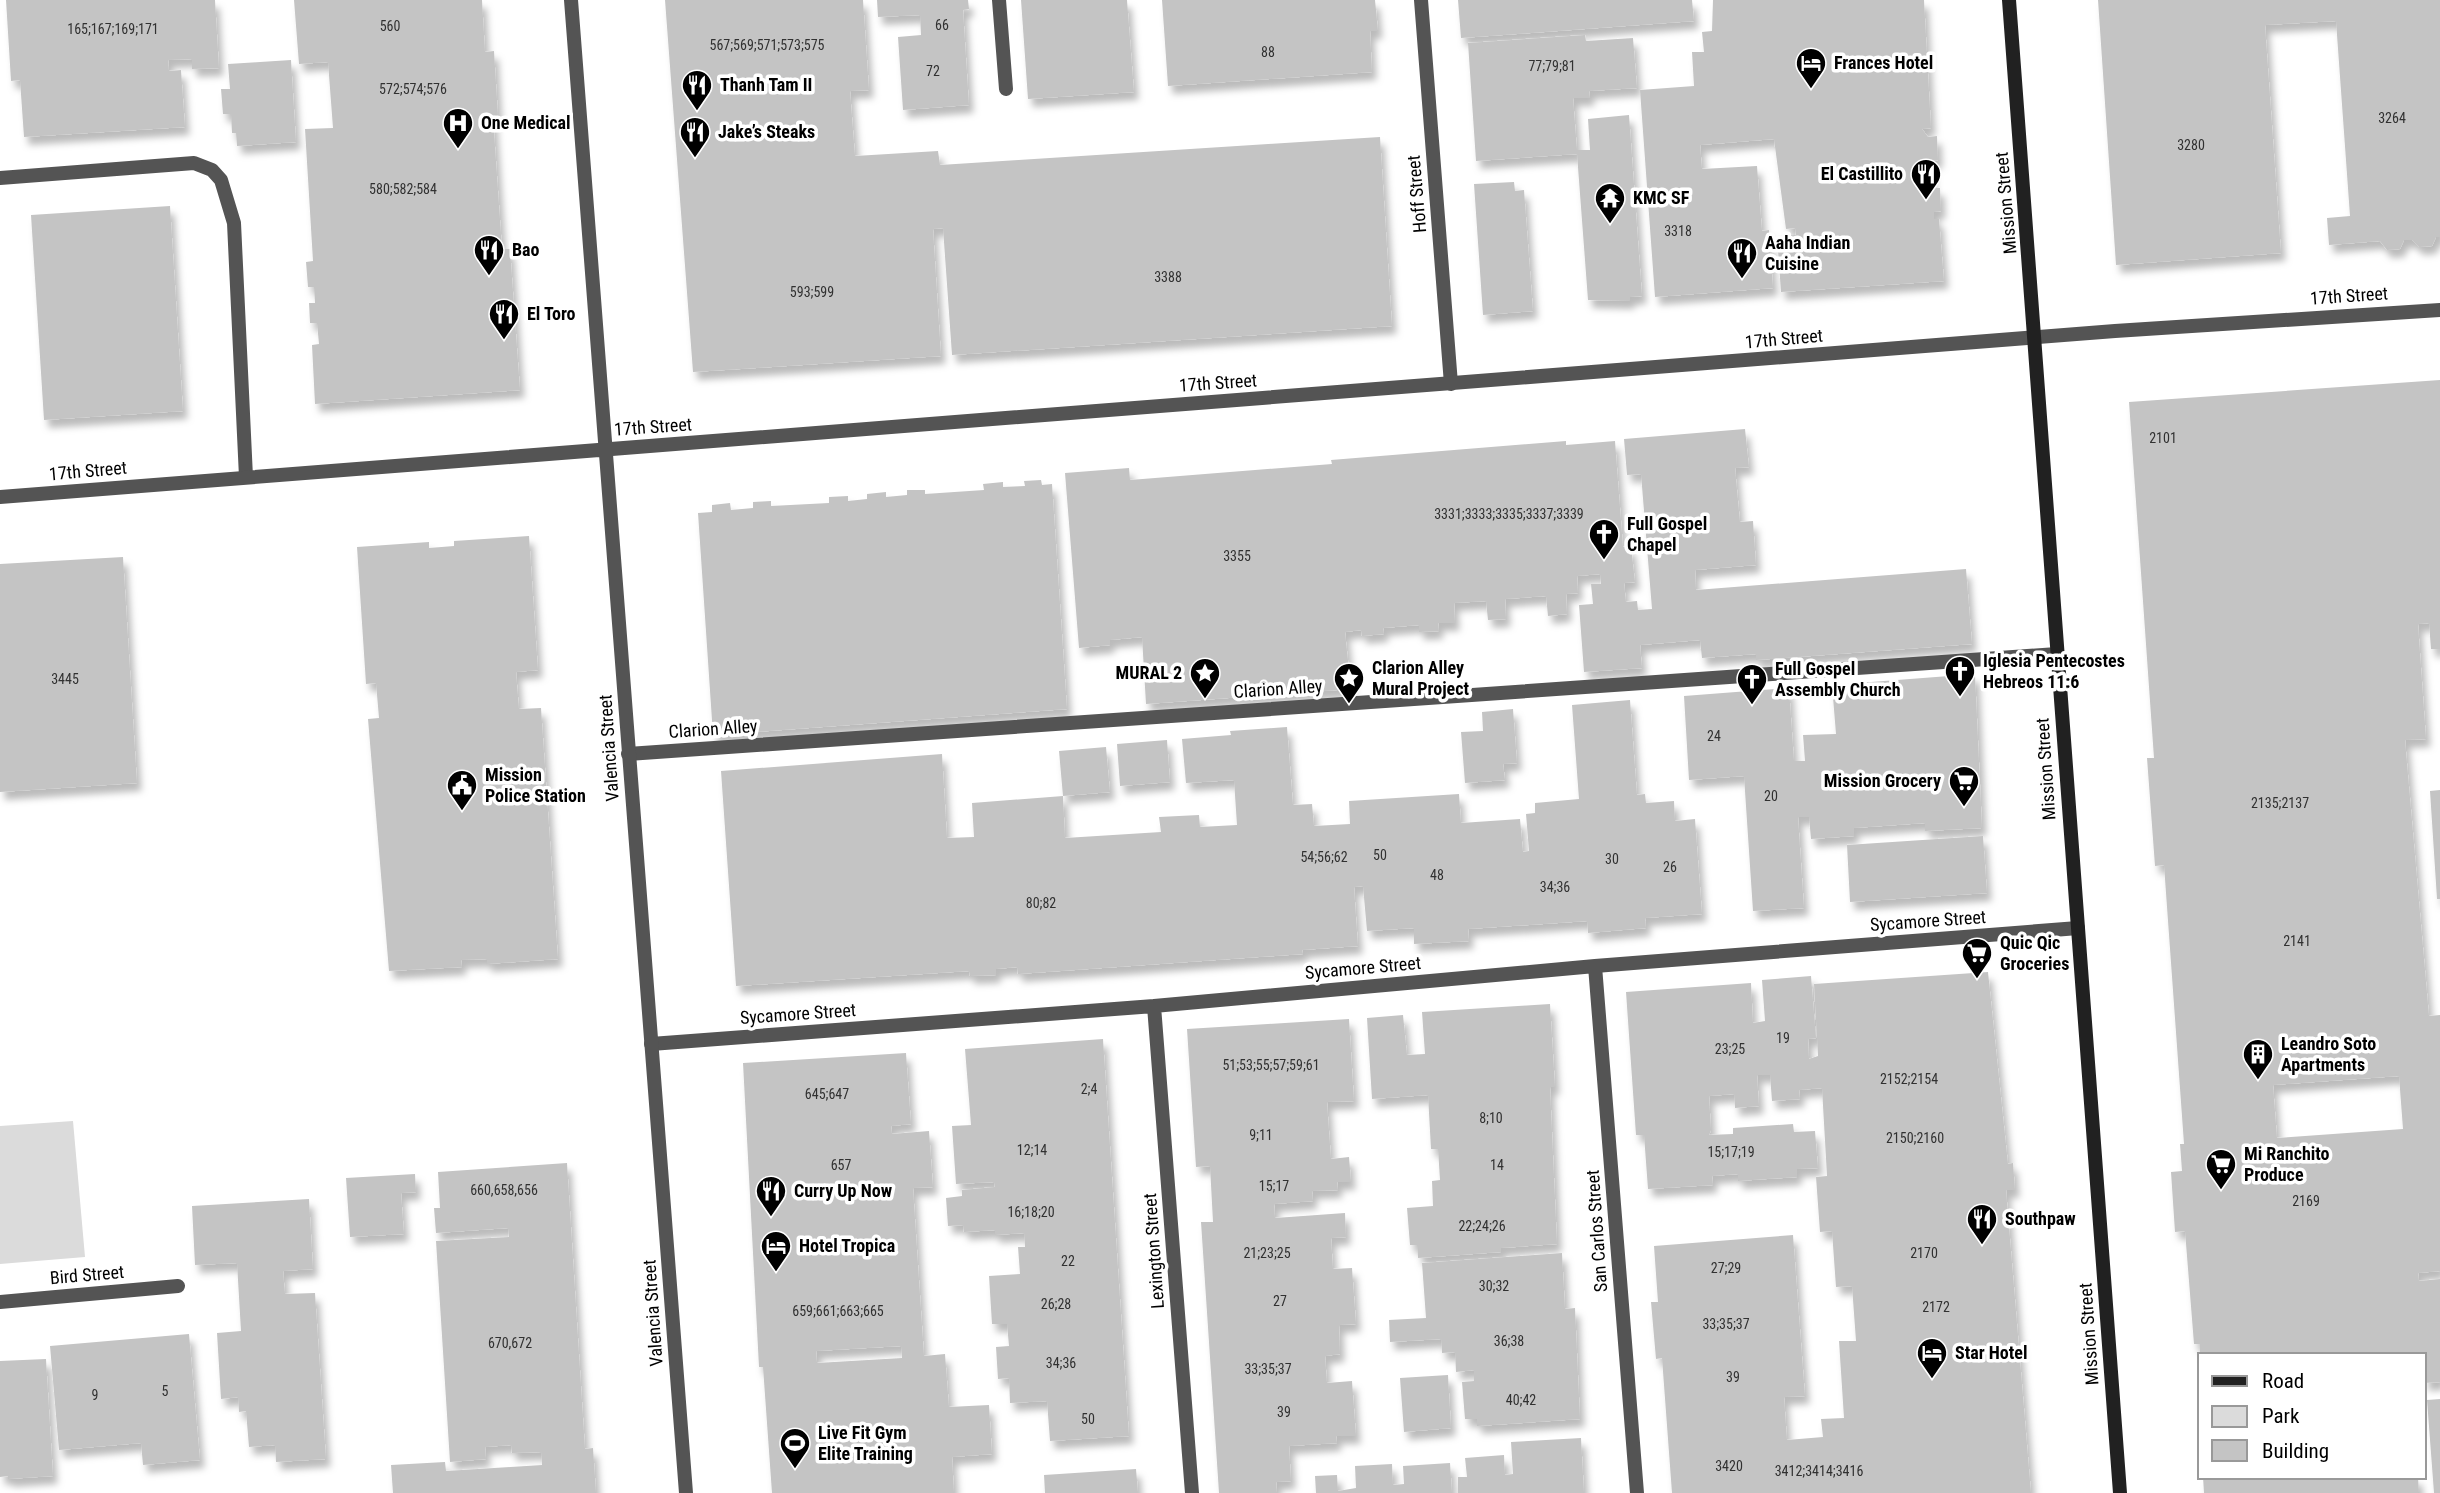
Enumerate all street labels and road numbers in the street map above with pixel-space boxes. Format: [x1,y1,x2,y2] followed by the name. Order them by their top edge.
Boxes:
[1991,151,2020,255] street label: Mission Street
[1403,154,1430,234] street label: Hoff Street
[2309,282,2389,309] street label: 17th Street
[1744,325,1824,352] street label: 17th Street
[1178,369,1258,396] street label: 17th Street
[613,413,693,440] street label: 17th Street
[48,457,128,484] street label: 17th Street
[1233,675,1324,702] street label: Clarion Alley
[594,694,623,802] street label: Valencia Street
[668,715,759,742] street label: Clarion Alley
[2031,717,2060,821] street label: Mission Street
[1869,906,1987,935] street label: Sycamore Street
[1304,952,1422,983] street label: Sycamore Street
[739,999,857,1028] street label: Sycamore Street
[1582,1169,1611,1293] street label: San Carlos Street
[1139,1193,1168,1310] street label: Lexington Street
[638,1259,667,1367] street label: Valencia Street
[49,1261,125,1288] street label: Bird Street
[2074,1282,2103,1386] street label: Mission Street

